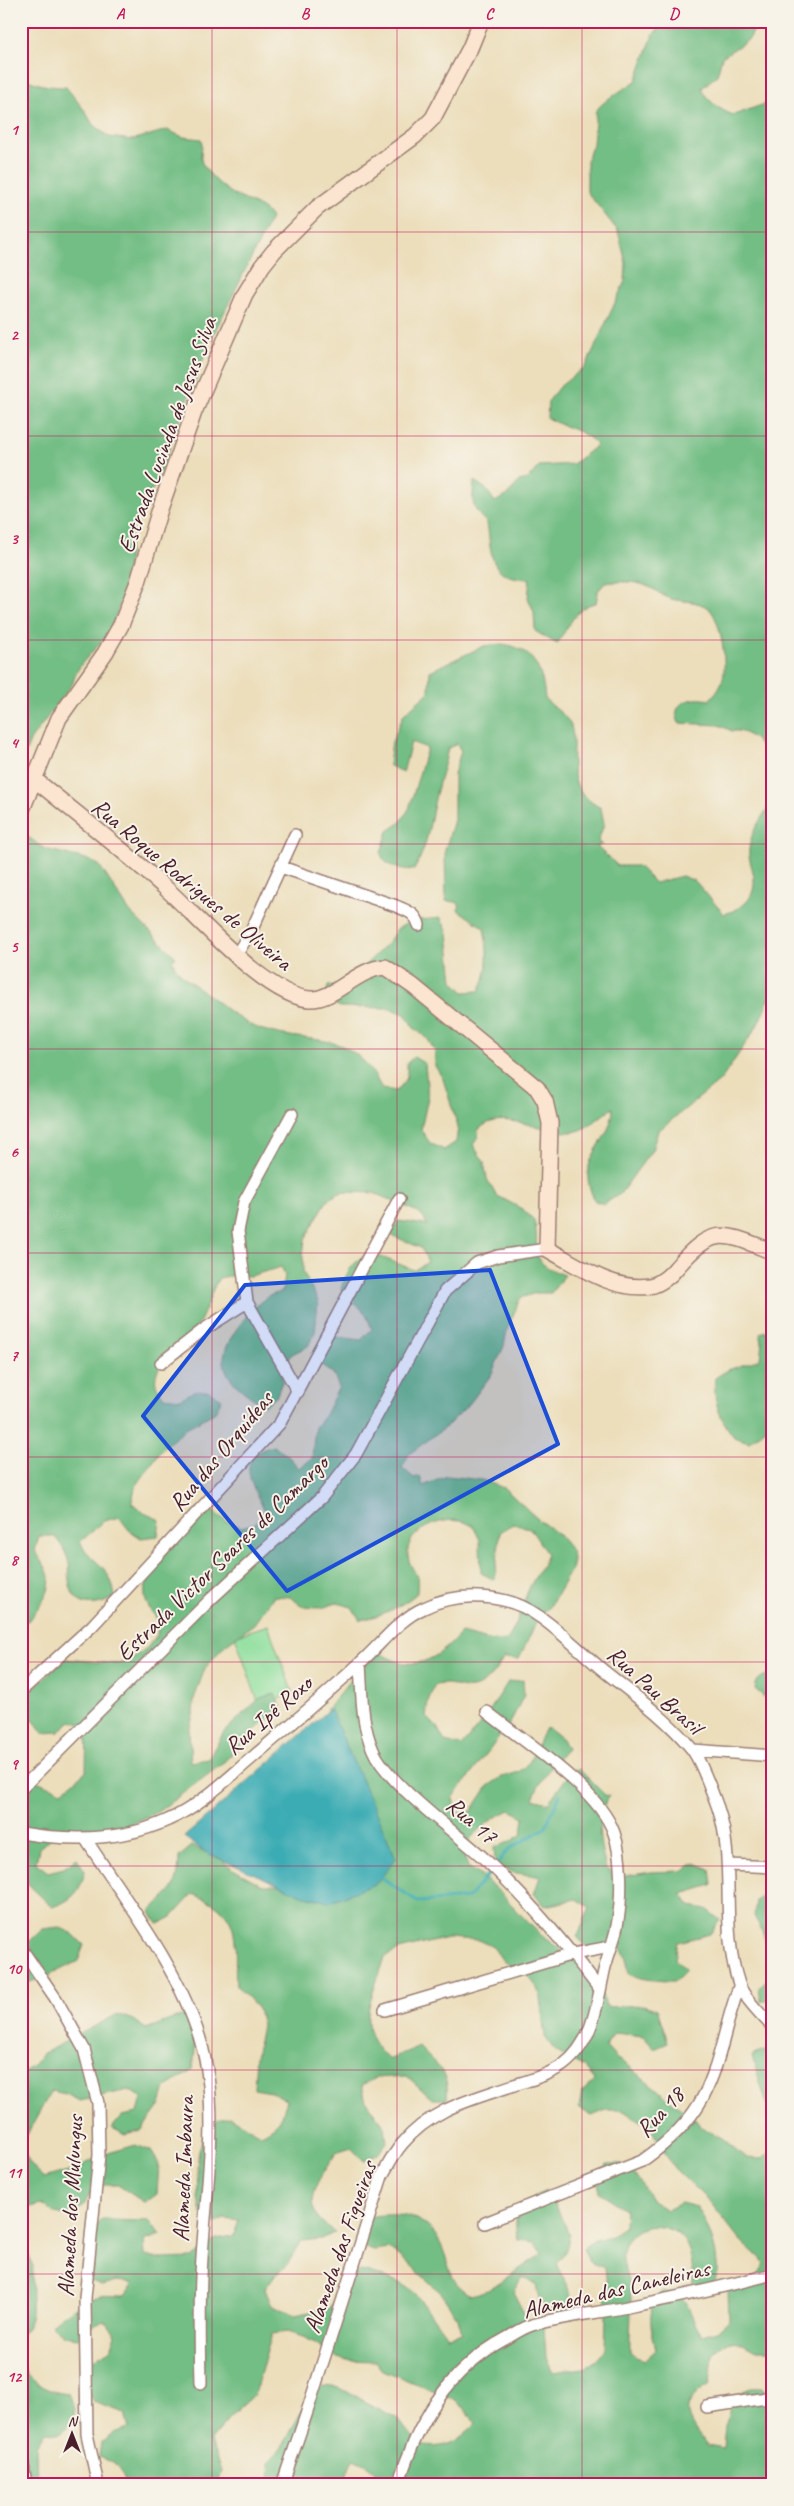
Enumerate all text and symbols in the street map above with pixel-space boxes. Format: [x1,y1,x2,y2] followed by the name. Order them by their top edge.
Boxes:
[116,4,126,24] text: A
[301,4,311,24] text: B
[485,4,495,24] text: C
[669,4,680,24] text: D
[10,120,19,140] text: 1
[110,312,224,557] street label: Estrada Lucinda de Jesus Silva
[10,325,19,345] text: 2
[10,529,19,549] text: 3
[10,733,19,753] text: 4
[86,791,299,978] street label: Rua Roque Rodrigues de Oliveira
[11,937,20,957] text: 5
[10,1142,19,1162] text: 6
[10,1346,19,1366] text: 7
[162,1383,281,1517] street label: Rua das Orquídeas
[110,1447,336,1667] street label: Estrada Victor Soares de Camargo
[10,1550,19,1570] text: 8
[601,1639,712,1743] street label: Rua Pau Brasil
[218,1667,320,1761] street label: Rua Ipê Roxo
[10,1754,19,1774] text: 9
[440,1790,505,1851] street label: Rua 17
[7,1959,23,1979] text: 10
[629,2079,692,2143] street label: Rua 18
[165,2094,201,2242] street label: Alameda Imbaura
[50,2113,90,2297] street label: Alameda dos Mulungus
[297,2155,384,2337] street label: Alameda das Figueiras
[7,2163,23,2183] text: 11
[520,2253,714,2325] street label: Alameda das Caneleiras
[7,2367,23,2387] text: 12
[48,2408,98,2458] north arrow
[68,2413,79,2430] text: N

